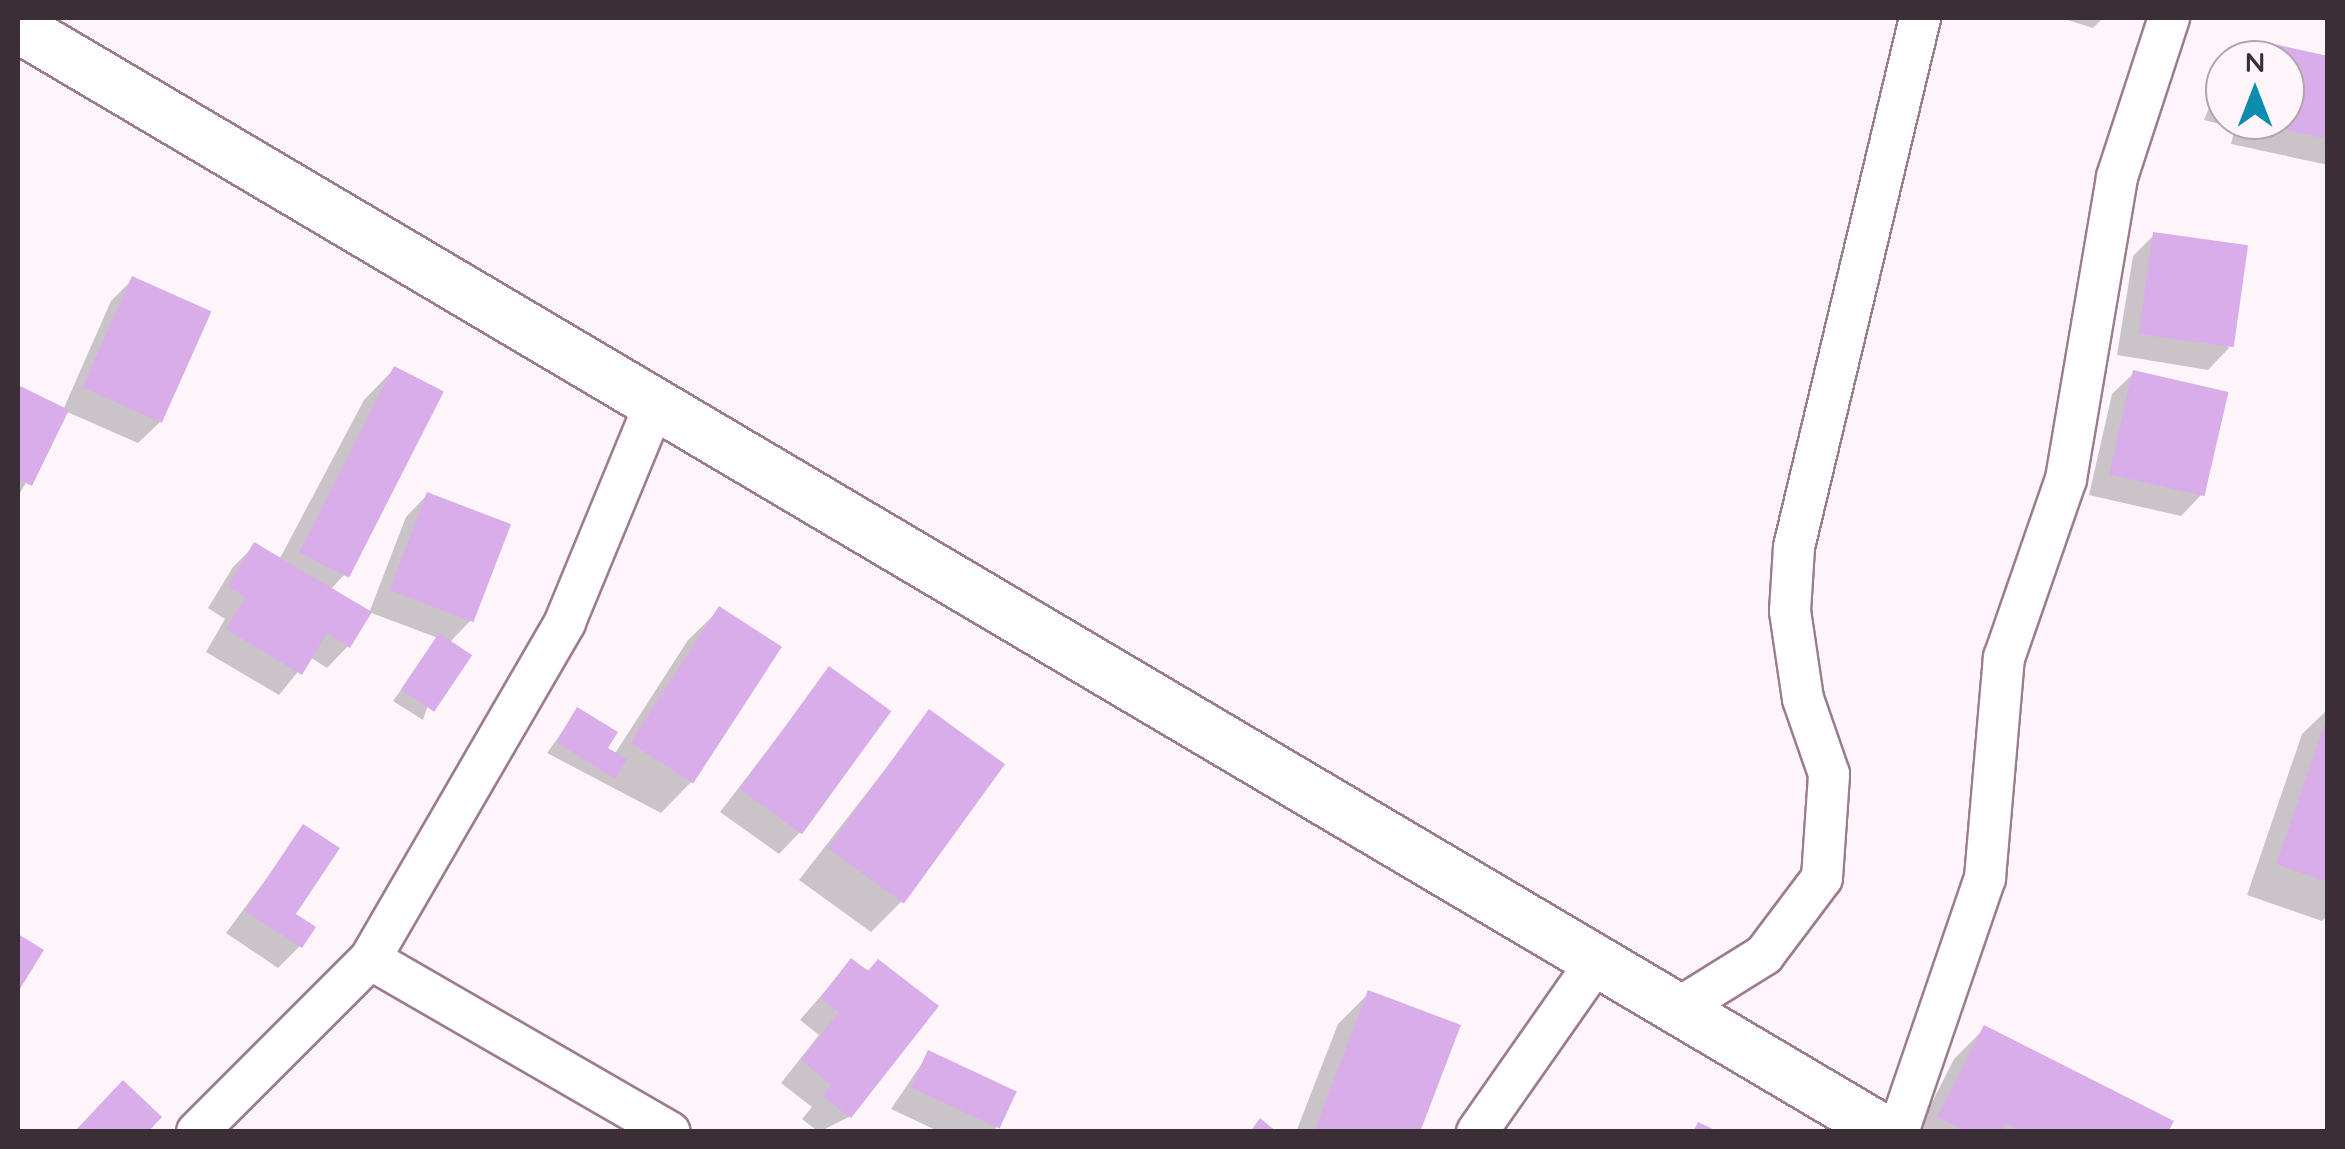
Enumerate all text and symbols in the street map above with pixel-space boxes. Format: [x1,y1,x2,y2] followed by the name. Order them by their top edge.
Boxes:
[2205,40,2305,140] north arrow
[2245,44,2265,79] text: N

